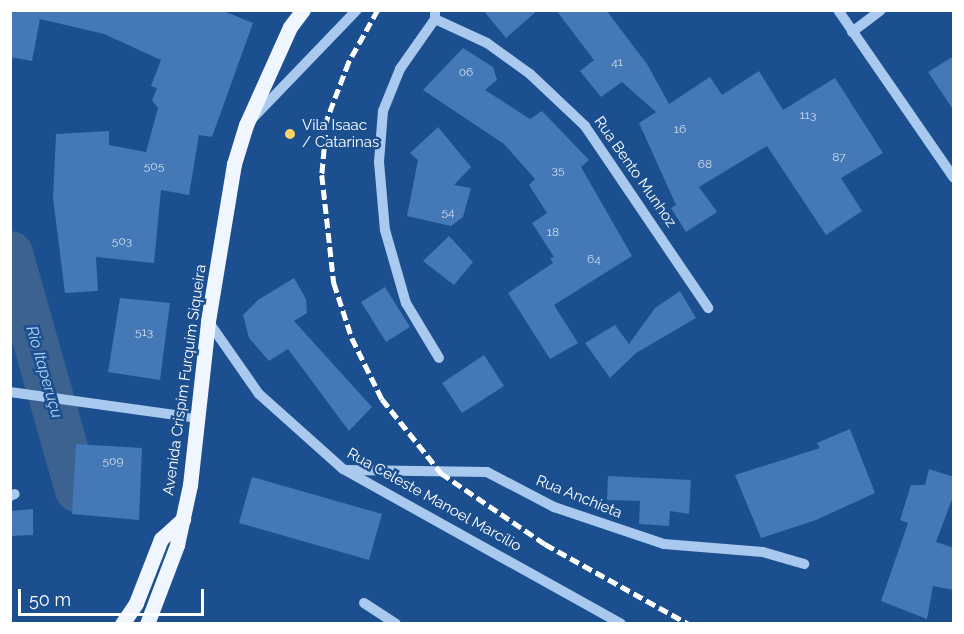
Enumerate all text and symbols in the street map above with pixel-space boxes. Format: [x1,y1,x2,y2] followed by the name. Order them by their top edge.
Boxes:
[611,56,623,70] house number: 41
[459,66,473,80] house number: 06
[800,109,816,123] house number: 113
[590,113,680,231] street label: Rua Bento Munhoz
[302,116,379,151] place label: Vila Isaac / Catarinas
[674,123,686,137] house number: 16
[283,127,297,141] marker: Vila Isaac / Catarinas
[832,151,846,165] house number: 87
[698,158,712,172] house number: 68
[144,160,164,174] house number: 505
[552,164,564,178] house number: 35
[441,206,455,220] house number: 54
[547,226,559,240] house number: 18
[112,235,132,249] house number: 503
[587,253,601,267] house number: 64
[160,263,210,497] street label: Avenida Crispim Furquim Siqueira
[22,324,66,420] water label: Rio Itaperuçu
[135,326,153,340] house number: 513
[343,444,525,556] street label: Rua Celeste Manoel Marcílio
[103,455,123,469] house number: 509
[533,471,625,523] street label: Rua Anchieta
[21,577,207,615] scale bar
[29,589,71,610] text: 50 m

